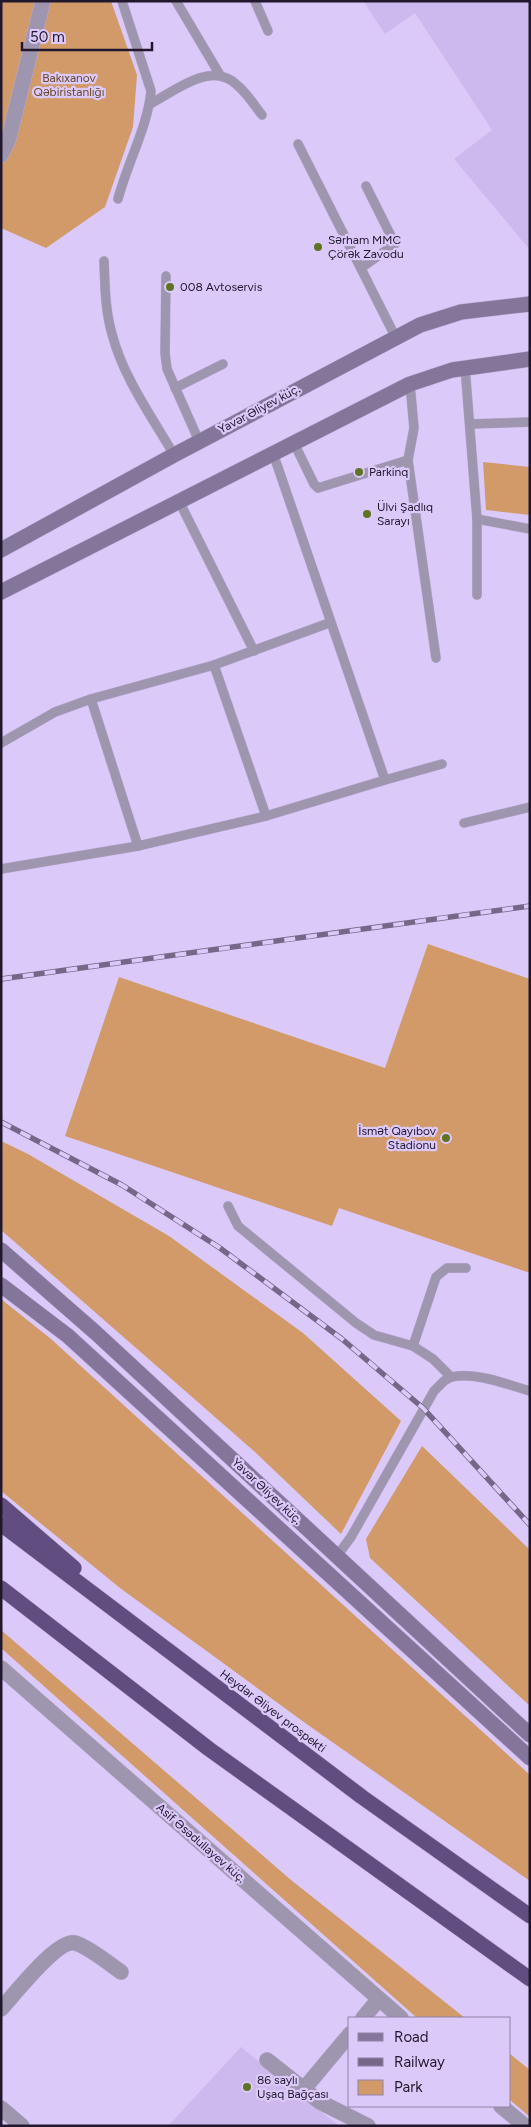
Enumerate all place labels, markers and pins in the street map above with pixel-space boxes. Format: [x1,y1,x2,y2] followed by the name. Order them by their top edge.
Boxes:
[328,233,404,261] place label: Sərham MMC Çörək Zavodu
[312,241,324,253] marker: Sərham MMC Çörək Zavodu
[180,280,263,294] place label: 008 Avtoservis
[164,281,176,293] marker: 008 Avtoservis
[369,465,408,479] place label: Parkinq
[353,466,365,478] marker: Parkinq
[377,500,433,528] place label: Ülvi Şadlıq Sarayı
[361,508,373,520] marker: Ülvi Şadlıq Sarayı
[358,1124,437,1152] place label: İsmət Qayıbov Stadionu
[440,1132,452,1144] marker: İsmət Qayıbov Stadionu
[257,2073,329,2101] place label: 86 saylı Uşaq Bağçası
[241,2081,253,2093] marker: 86 saylı Uşaq Bağçası

